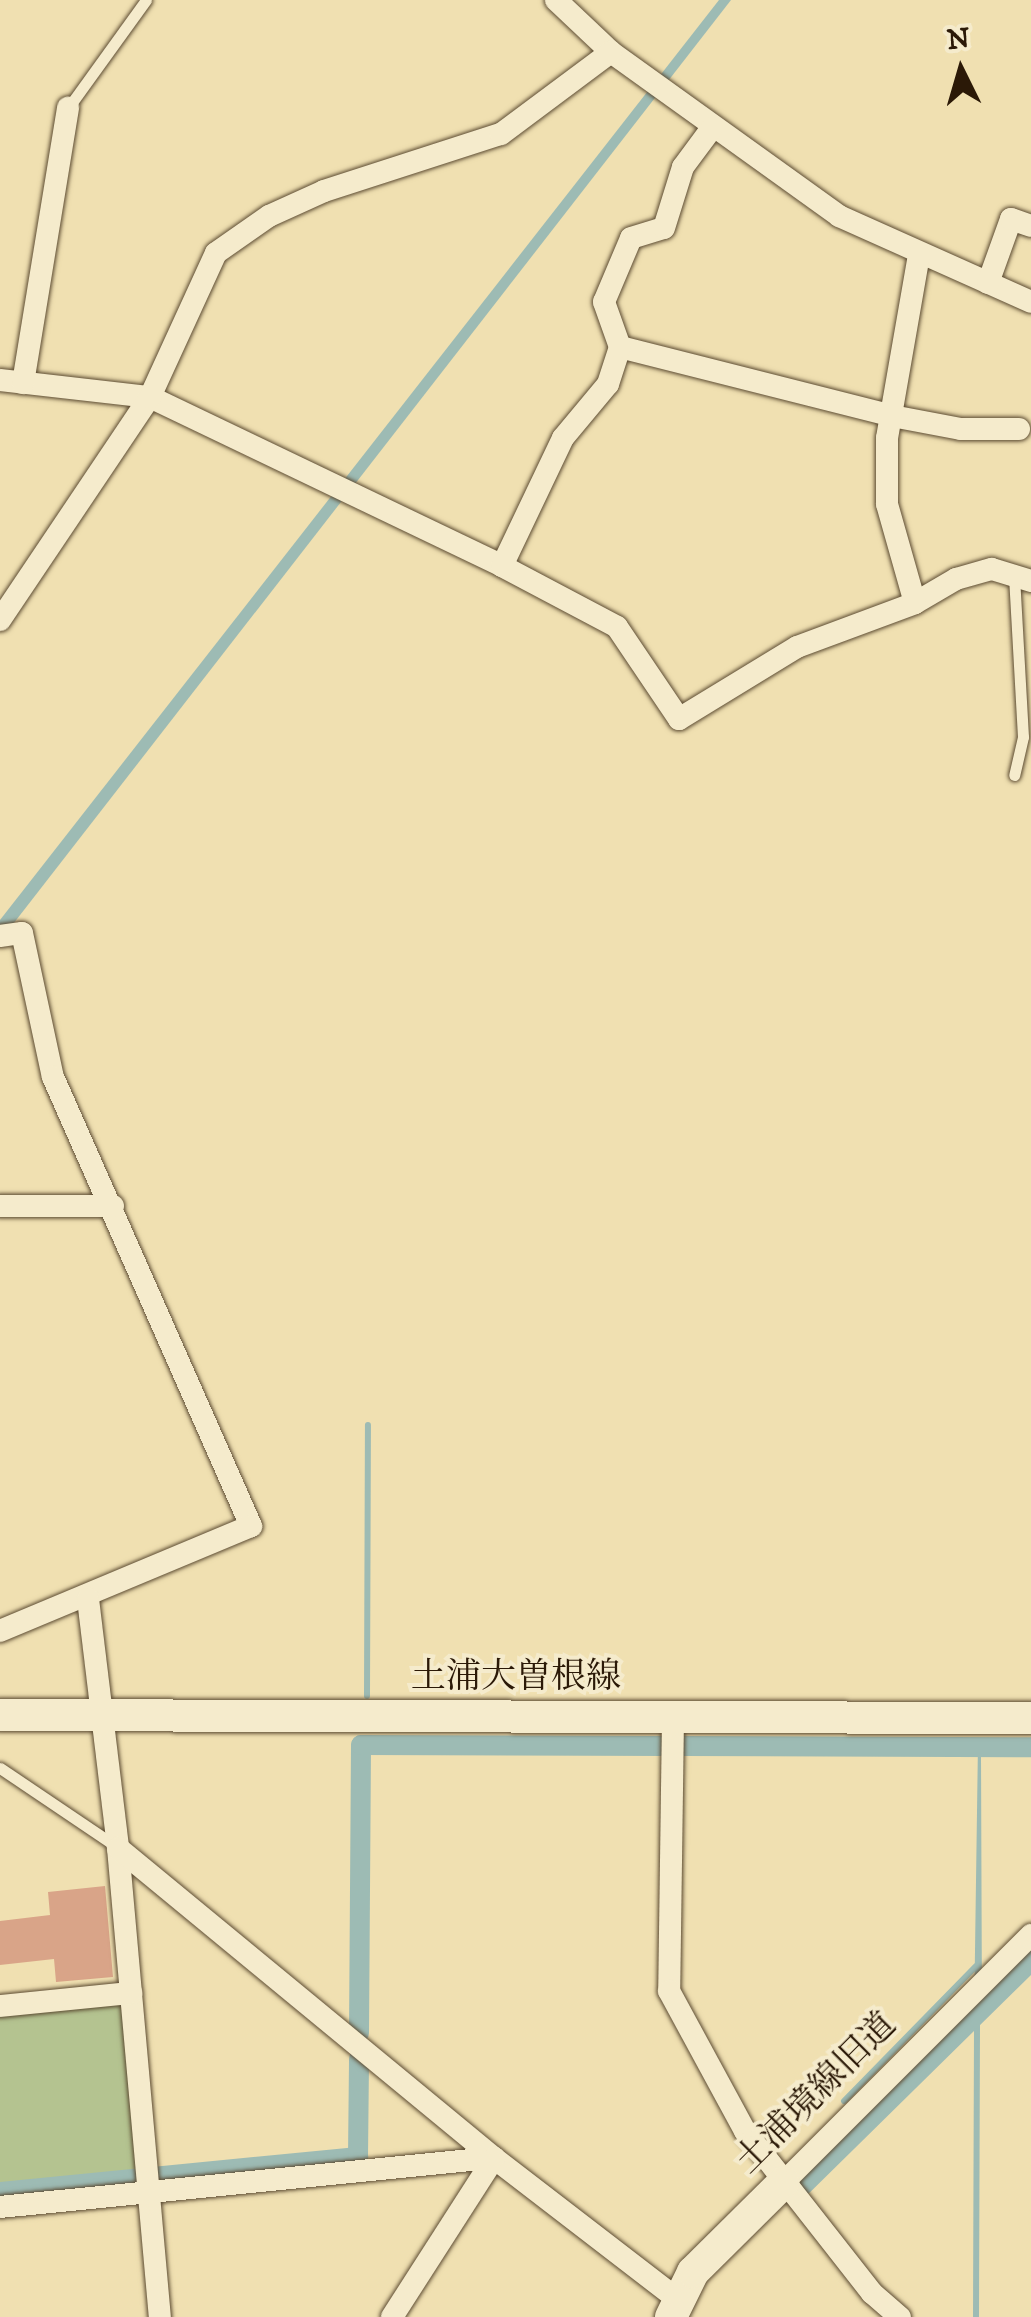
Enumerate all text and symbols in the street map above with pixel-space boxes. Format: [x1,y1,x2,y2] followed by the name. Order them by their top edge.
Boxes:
[911,20,1011,120] north arrow
[945,21,971,58] text: N
[411,1656,621,1698] street label: 土浦大曽根線
[727,2004,905,2182] street label: 土浦境線旧道

